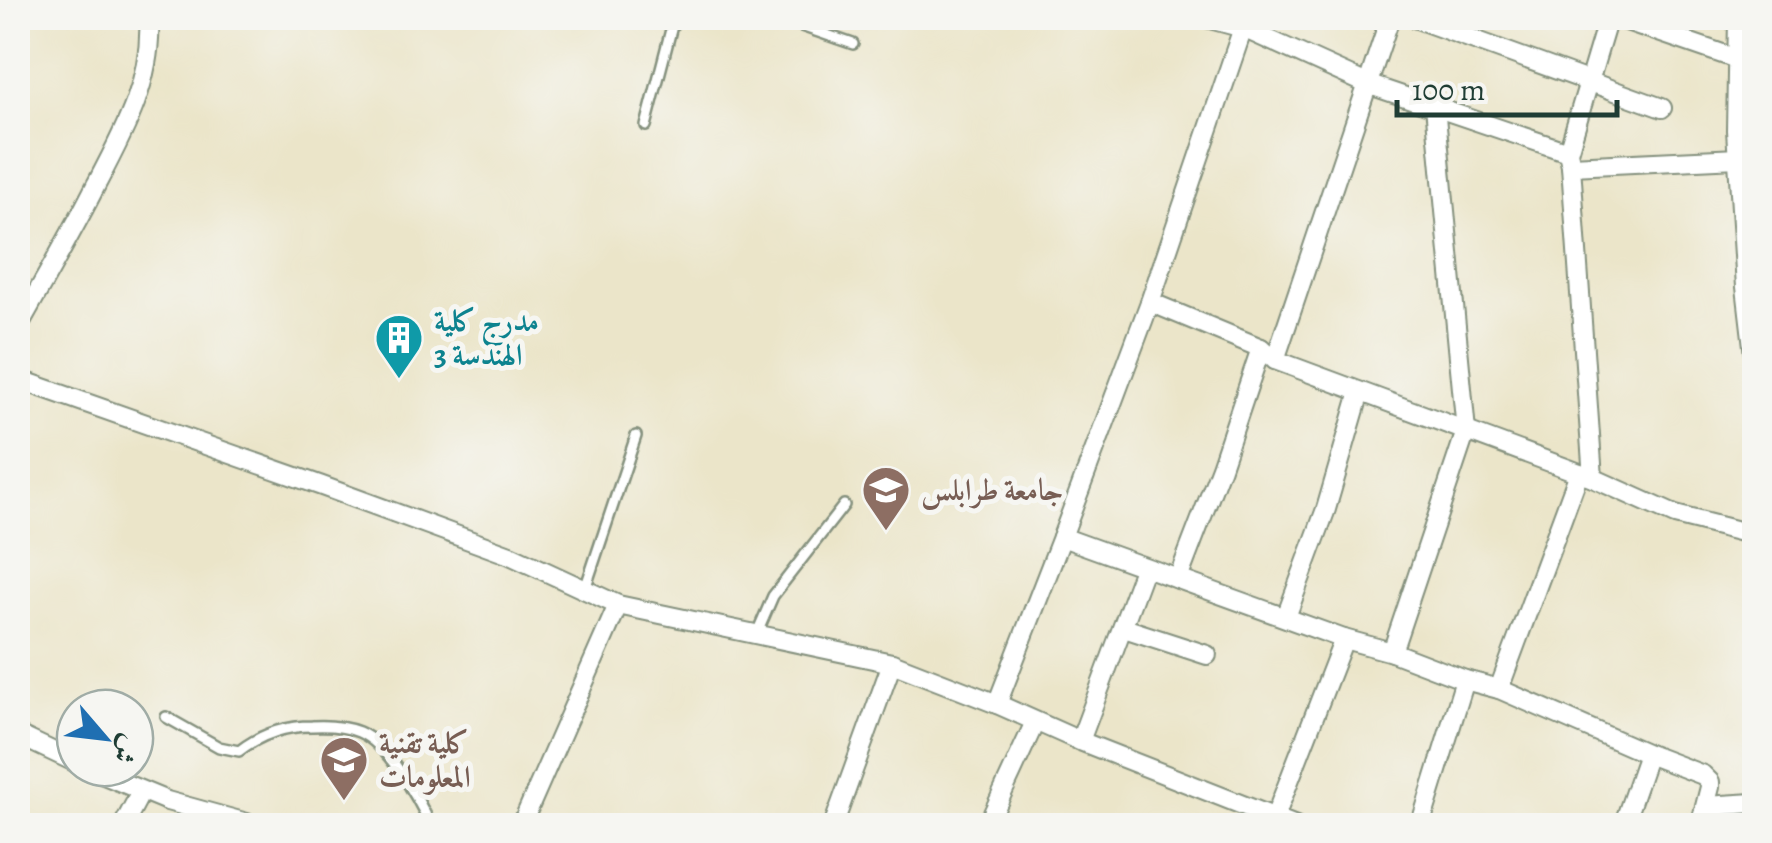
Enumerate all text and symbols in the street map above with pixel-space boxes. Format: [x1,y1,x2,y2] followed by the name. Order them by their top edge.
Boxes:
[1397,55,1617,117] scale bar
[1412,70,1485,110] text: 100 m
[434,301,539,375] place label: مدرج كلية الهندسة 3
[373,312,425,380] building icon: مدرج كلية الهندسة 3
[860,464,912,532] school or university icon: جامعة طرابلس
[921,470,1063,511] place label: جامعة طرابلس
[55,688,155,788] north arrow
[379,723,471,797] place label: كلية تقنية المعلومات
[103,728,149,770] text: ش
[318,734,370,802] school or university icon: كلية تقنية المعلومات

